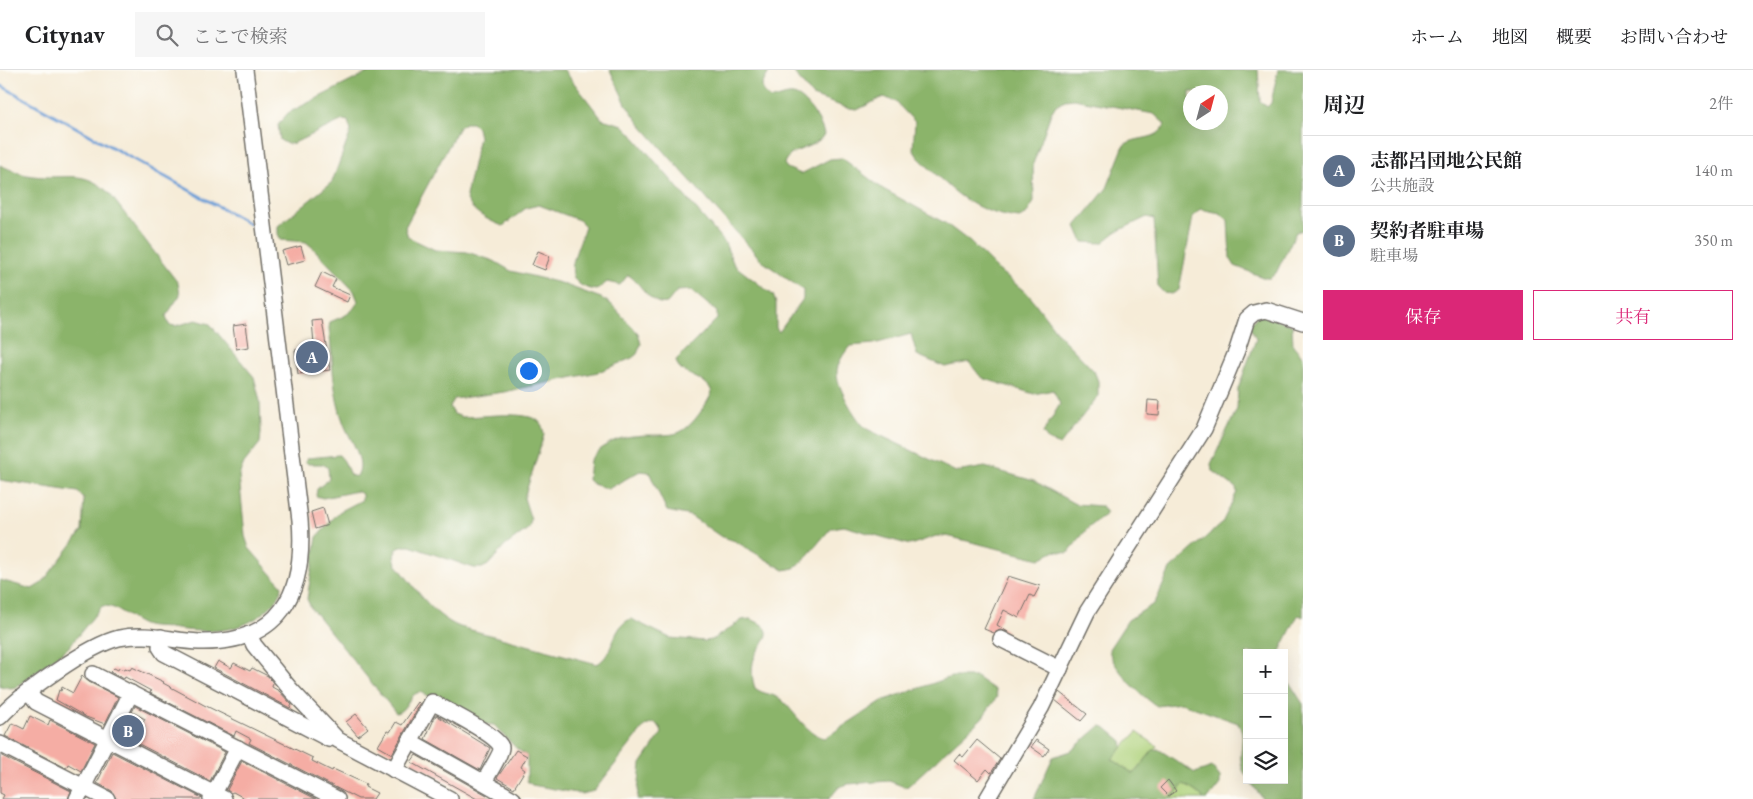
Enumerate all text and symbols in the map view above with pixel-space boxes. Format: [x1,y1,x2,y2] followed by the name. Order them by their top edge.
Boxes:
[135,12,485,57] search box
[25,19,105,50] text: Citynav
[153,21,181,49] icon: search
[193,24,288,49] text: ここで検索
[1410,25,1464,48] text: ホーム
[1492,25,1528,48] text: 地図
[1556,25,1592,48] text: 概要
[1620,25,1728,48] text: お問い合わせ
[1183,85,1228,130] north arrow
[1323,91,1365,118] text: 周辺
[1709,93,1733,114] text: 2件
[1370,148,1522,173] text: 志都呂団地公民館
[1333,160,1345,181] text: A
[1694,160,1733,181] text: 140 m
[1370,175,1434,196] text: 公共施設
[1370,218,1484,243] text: 契約者駐車場
[1334,230,1344,251] text: B
[1694,230,1733,251] text: 350 m
[1370,245,1418,266] text: 駐車場
[1323,290,1523,340] button: 保存
[1533,290,1733,340] button: 共有
[296,338,328,376] pin: A
[516,358,542,384] your location
[1243,649,1288,784] map controls
[1243,649,1288,694] button: +
[1243,694,1288,739] button: −
[112,712,144,750] pin: B
[1243,739,1288,784] button: layers

